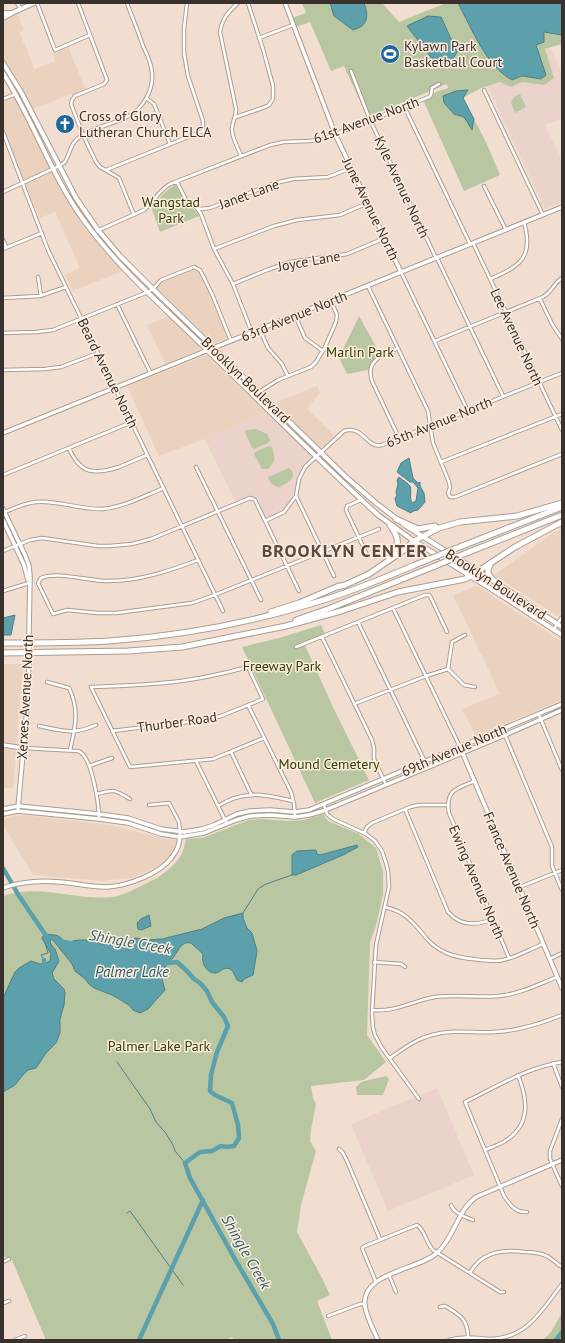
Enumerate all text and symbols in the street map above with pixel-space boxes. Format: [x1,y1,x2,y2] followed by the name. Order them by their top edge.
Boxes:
[404,37,503,71] place label: Kylawn Park Basketball Court
[379,43,401,65] sports icon: Kylawn Park Basketball Court
[311,93,421,147] street label: 61st Avenue North
[79,107,212,141] place label: Cross of Glory Lutheran Church ELCA
[54,113,76,135] church icon: Cross of Glory Lutheran Church ELCA
[370,133,434,241] street label: Kyle Avenue North
[338,154,404,263] street label: June Avenue North
[215,175,282,214] street label: Janet Lane
[142,193,200,227] park label: Wangstad Park
[275,247,342,276] street label: Joyce Lane
[486,285,548,389] street label: Lee Avenue North
[238,287,350,345] street label: 63rd Avenue North
[74,315,142,431] street label: Beard Avenue North
[198,333,294,427] street label: Brooklyn Boulevard
[326,343,394,361] park label: Marlin Park
[383,393,495,451] street label: 65th Avenue North
[262,539,428,562] district label: BROOKLYN CENTER
[442,545,550,623] street label: Brooklyn Boulevard
[13,634,37,760] street label: Xerxes Avenue North
[243,657,322,675] park label: Freeway Park
[136,707,218,737] street label: Thurber Road
[399,720,509,780] street label: 69th Avenue North
[278,755,380,773] park label: Mound Cemetery
[479,809,545,931] street label: France Avenue North
[445,822,509,942] street label: Ewing Avenue North
[88,925,174,958] water label: Shingle Creek
[95,962,169,981] water label: Palmer Lake
[108,1037,210,1055] park label: Palmer Lake Park
[217,1211,276,1294] water label: Shingle Creek

